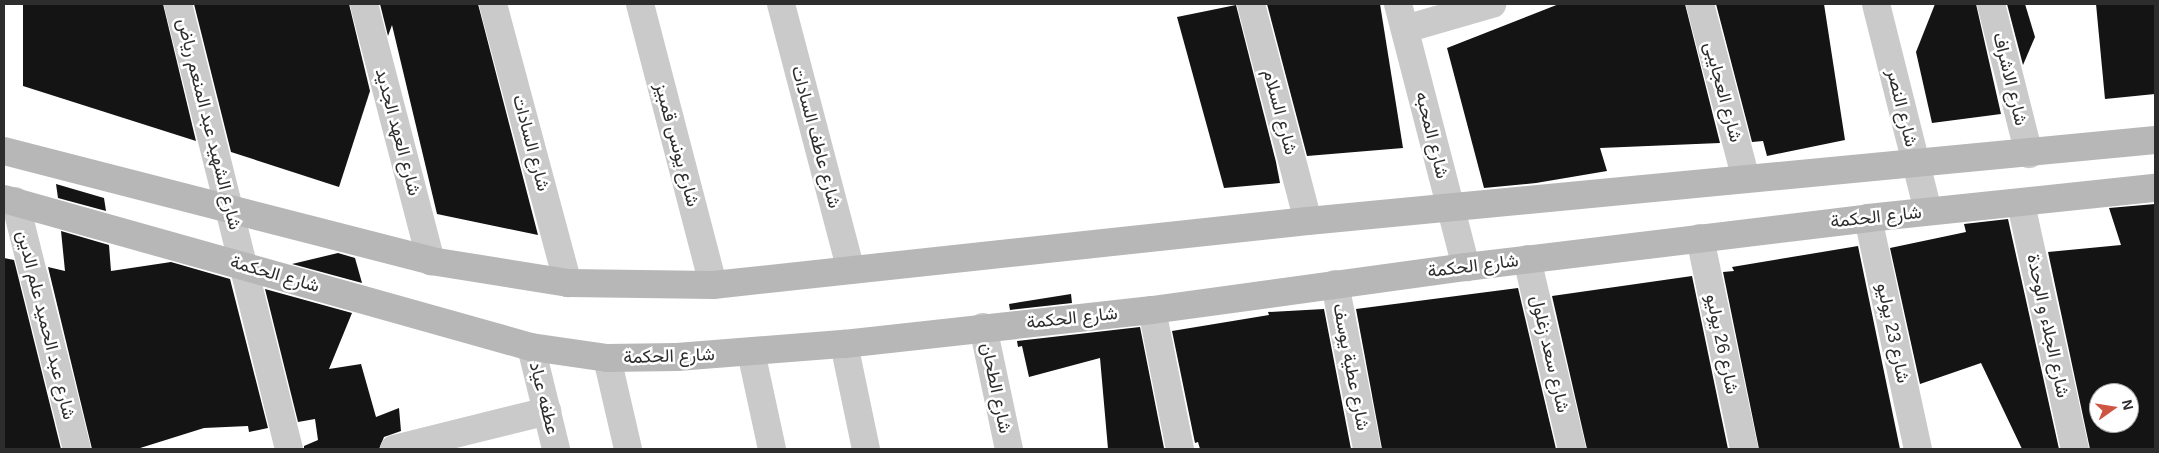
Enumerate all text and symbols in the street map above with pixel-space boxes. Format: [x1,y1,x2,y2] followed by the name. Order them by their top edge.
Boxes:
[172,16,246,232] street label: شارع الشهيد عبد المنعم رياض
[1988,30,2032,128] street label: شارع الاشراف
[1699,39,1747,145] street label: شارع العجايبى
[787,63,845,211] street label: شارع عاطف السادات
[371,66,425,198] street label: شارع العهد الجديد
[1258,67,1302,157] street label: شارع السلام
[1882,67,1922,149] street label: شارع النصر
[650,81,704,209] street label: شارع يونس قمبيز
[1411,89,1453,181] street label: شارع المحبه
[508,92,554,194] street label: شارع السادات
[1829,201,1923,233] street label: شارع الحكمة
[12,228,80,422] street label: شارع عبد الحميد علم الدين
[1426,250,1520,282] street label: شارع الحكمة
[228,251,322,297] street label: شارع الحكمة
[2022,252,2074,400] street label: شارع الجلاء و الوحدة
[1872,281,1914,385] street label: شارع 23 يوليو
[1701,292,1743,396] street label: شارع 26 يوليو
[1526,293,1574,415] street label: شارع سعد زغلول
[1025,302,1119,334] street label: شارع الحكمة
[1328,302,1374,432] street label: شارع عطية يوسف
[976,341,1016,435] street label: شارع الطحان
[623,344,715,368] street label: شارع الحكمة
[525,359,563,437] street label: عطفه عياد
[2089,383,2139,433] north arrow
[2119,398,2137,412] text: N

